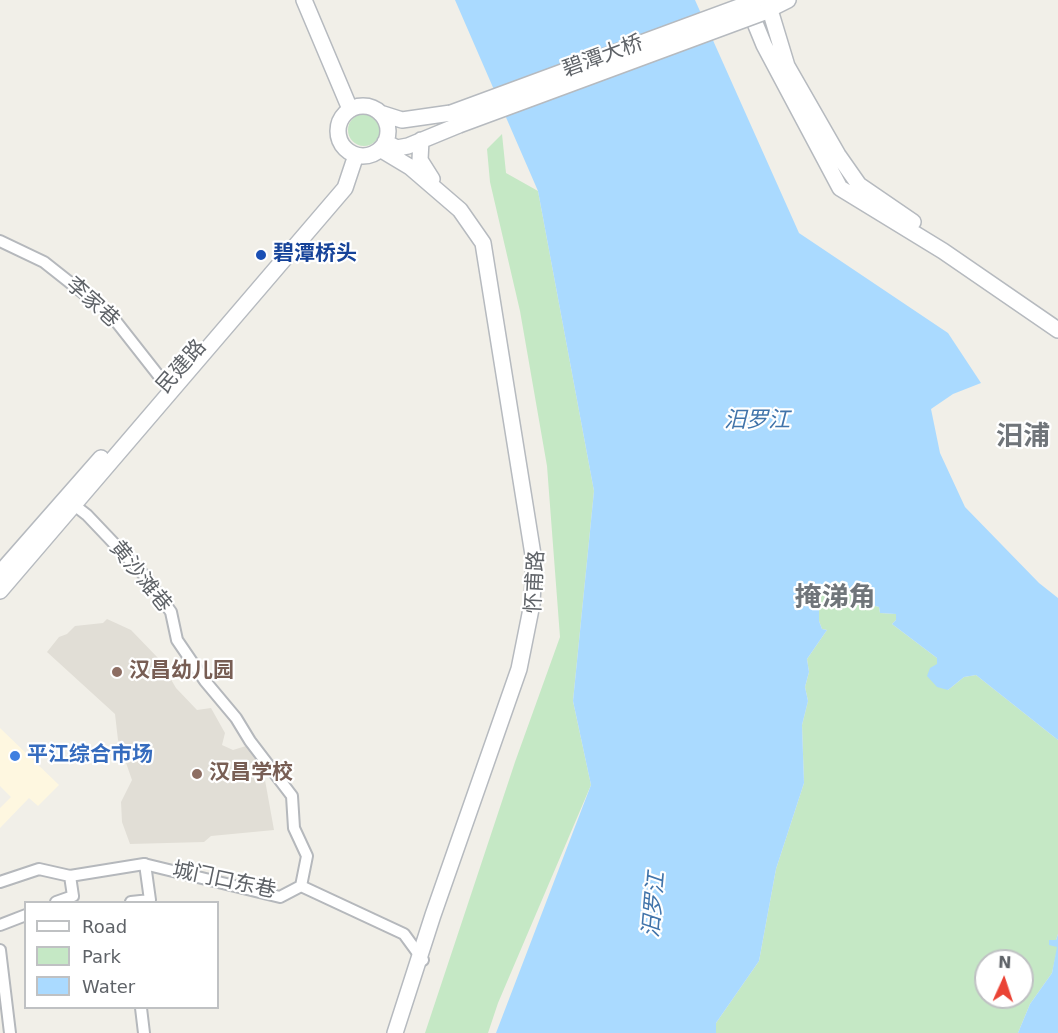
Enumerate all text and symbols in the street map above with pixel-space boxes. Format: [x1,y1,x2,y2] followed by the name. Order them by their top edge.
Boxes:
[559,31,647,83] street label: 碧潭大桥
[273,242,357,268] place label: 碧潭桥头
[254,248,268,262] marker: 碧潭桥头
[60,273,124,333] street label: 李家巷
[152,335,212,399] street label: 民建路
[724,408,790,434] water label: 汨罗江
[996,422,1050,454] district label: 汨浦
[104,536,176,618] street label: 黄沙滩巷
[522,550,550,614] street label: 怀甫路
[795,583,875,615] district label: 掩涕角
[129,659,234,685] place label: 汉昌幼儿园
[110,665,124,679] marker: 汉昌幼儿园
[27,743,153,769] place label: 平江综合市场
[8,749,22,763] marker: 平江综合市场
[209,761,293,787] place label: 汉昌学校
[190,767,204,781] marker: 汉昌学校
[170,858,278,904] street label: 城门口东巷
[639,871,671,939] water label: 汨罗江
[24,901,219,1009] legend
[82,916,127,937] text: Road
[82,946,121,967] text: Park
[974,949,1034,1009] north arrow
[998,953,1012,972] text: N
[82,976,135,997] text: Water

